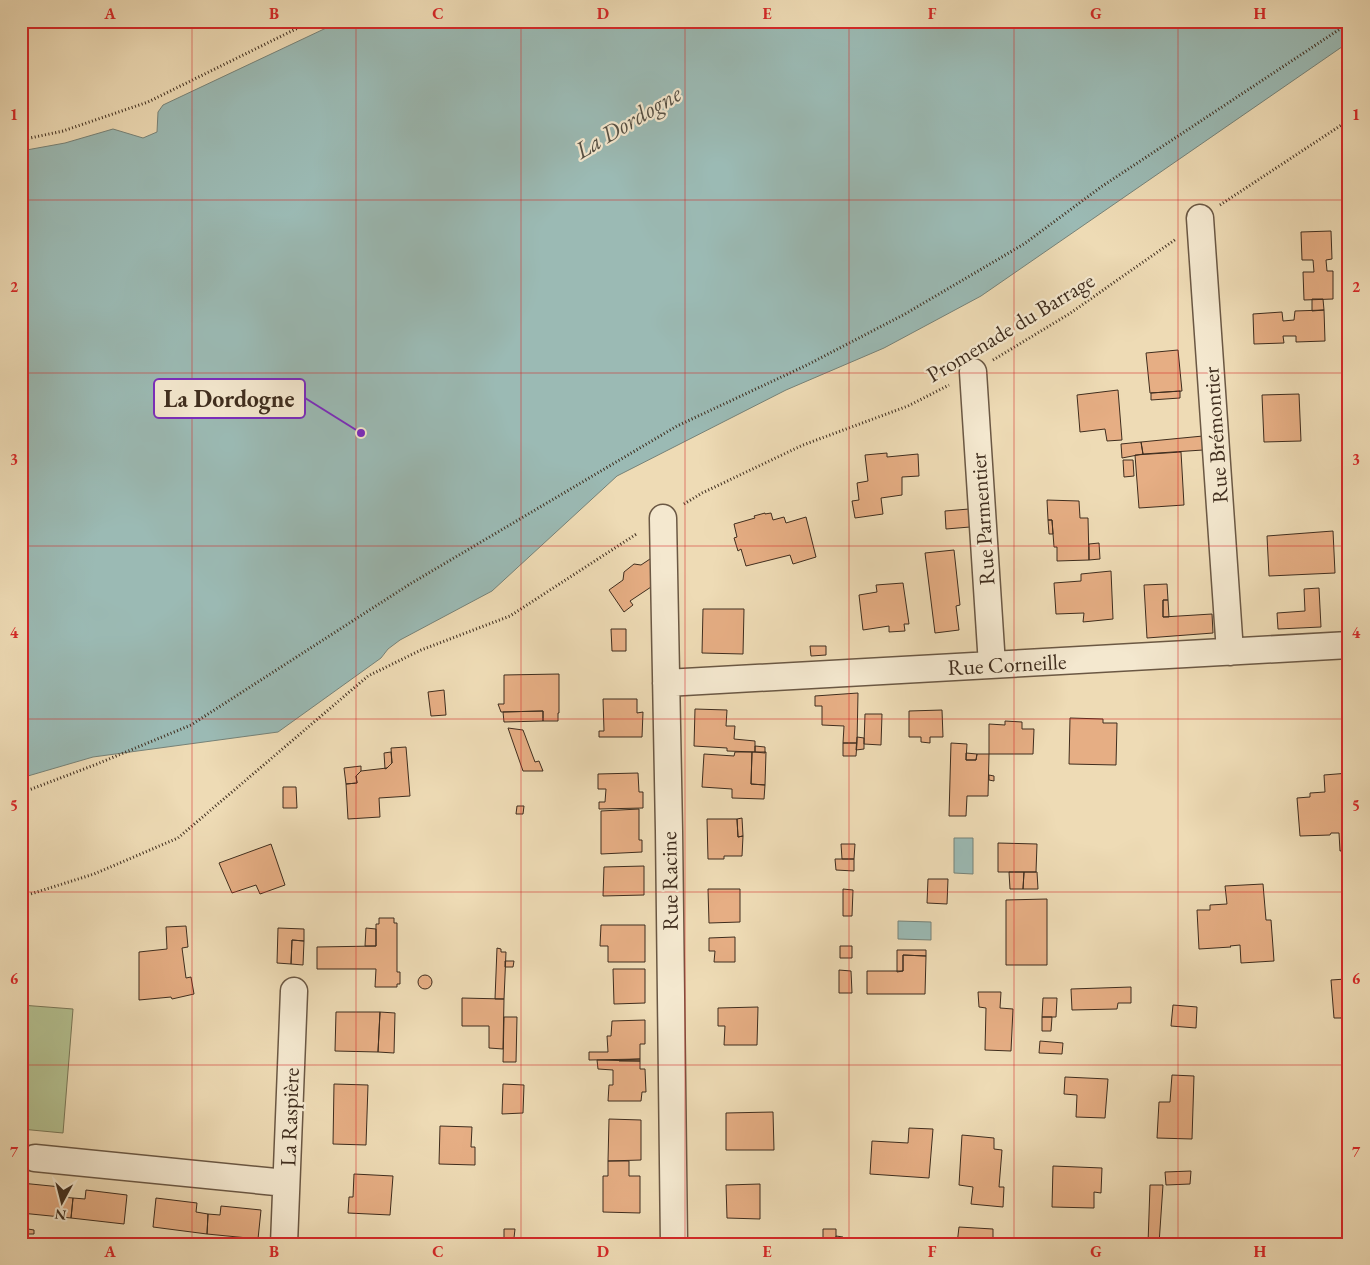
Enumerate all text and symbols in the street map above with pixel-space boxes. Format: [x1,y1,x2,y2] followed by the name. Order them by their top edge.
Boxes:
[103,3,116,24] text: A
[269,3,279,24] text: B
[432,3,444,24] text: C
[597,3,609,24] text: D
[762,3,772,24] text: E
[928,3,937,24] text: F
[1090,3,1102,24] text: G
[1254,3,1267,24] text: H
[568,77,687,166] water label: La Dordogne
[10,104,18,125] text: 1
[1352,104,1360,125] text: 1
[921,266,1100,389] street label: Promenade du Barrage
[10,276,19,297] text: 2
[1352,276,1361,297] text: 2
[1196,365,1235,504] street label: Rue Brémontier
[154,379,305,418] callout: La Dordogne
[164,383,294,415] text: La Dordogne
[10,449,18,470] text: 3
[1352,449,1360,470] text: 3
[963,451,1002,586] street label: Rue Parmentier
[10,622,19,643] text: 4
[1352,622,1361,643] text: 4
[947,647,1068,682] street label: Rue Corneille
[10,795,18,816] text: 5
[1352,795,1360,816] text: 5
[654,831,685,931] street label: Rue Racine
[10,968,19,989] text: 6
[1352,968,1361,989] text: 6
[273,1067,306,1167] street label: La Raspière
[10,1141,19,1162] text: 7
[1352,1141,1361,1162] text: 7
[38,1178,88,1228] north arrow
[53,1205,67,1225] text: N
[103,1241,116,1262] text: A
[269,1241,279,1262] text: B
[432,1241,444,1262] text: C
[597,1241,609,1262] text: D
[762,1241,772,1262] text: E
[928,1241,937,1262] text: F
[1090,1241,1102,1262] text: G
[1254,1241,1267,1262] text: H

